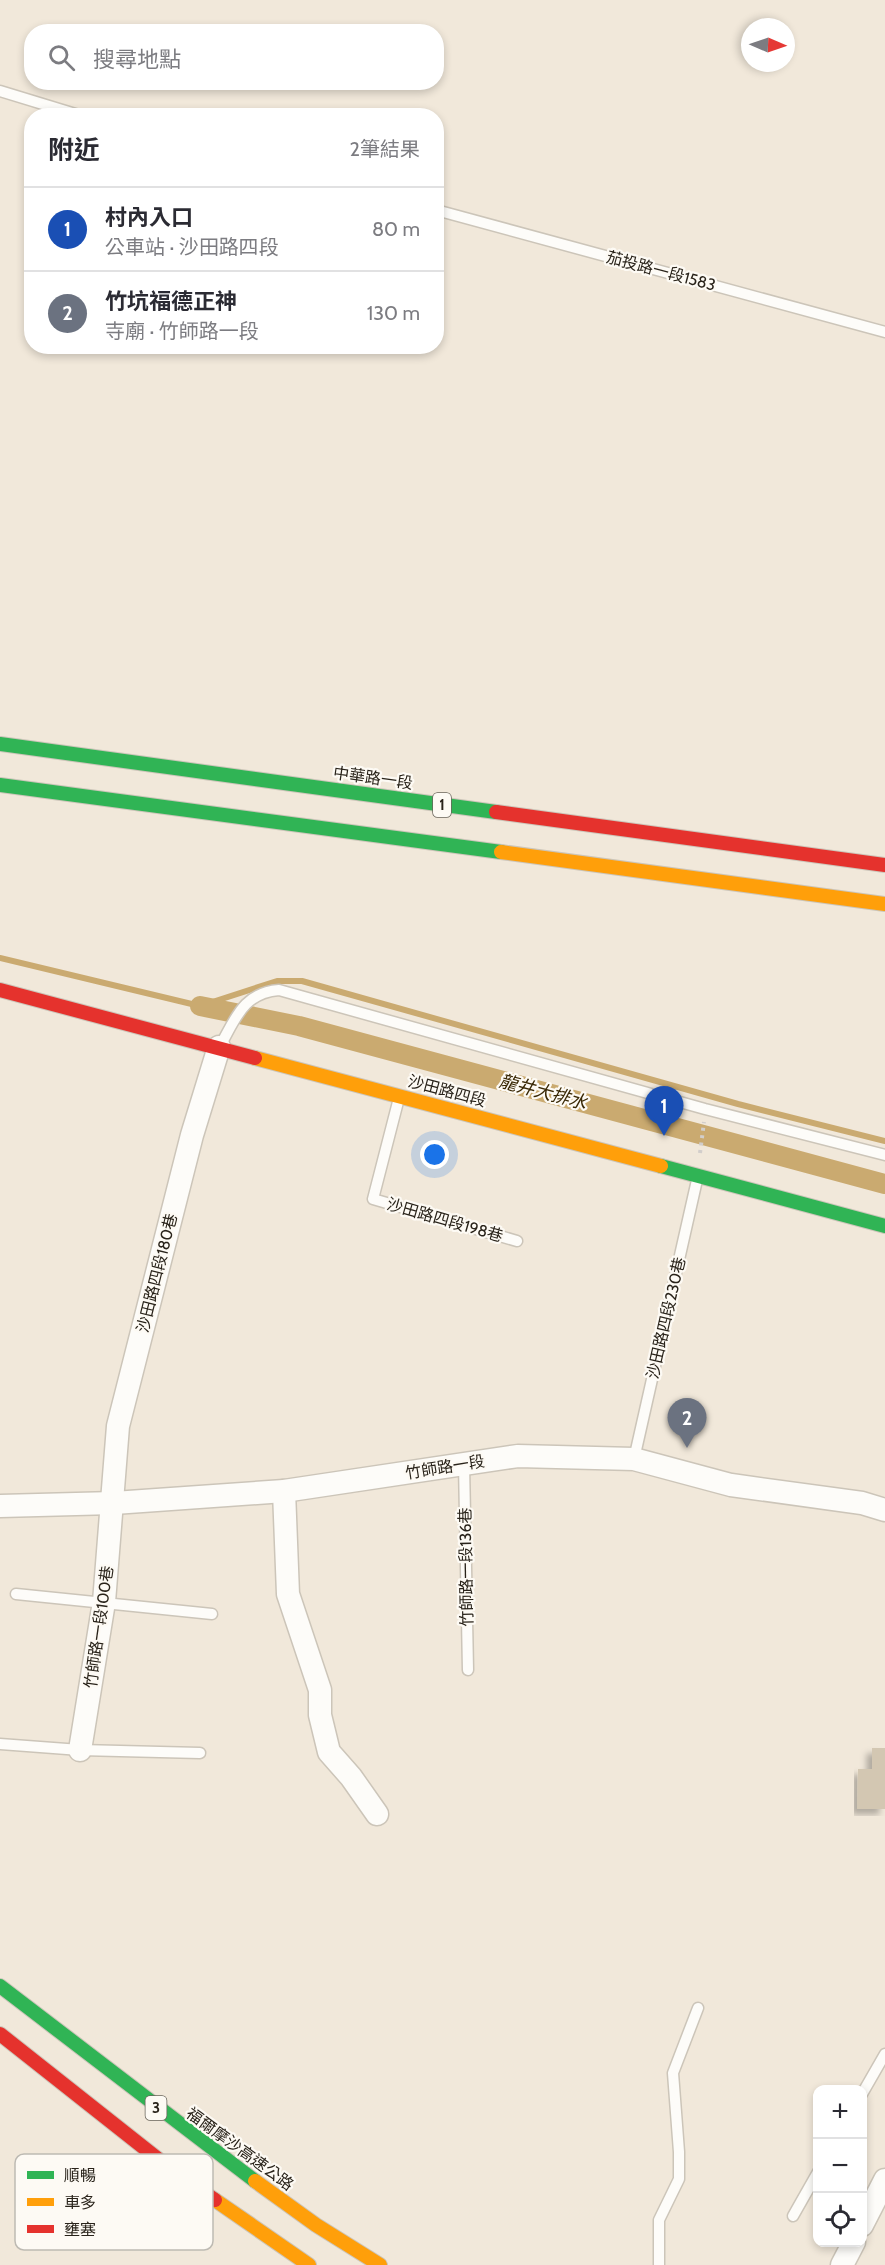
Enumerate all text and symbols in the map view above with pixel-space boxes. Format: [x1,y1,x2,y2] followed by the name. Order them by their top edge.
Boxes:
[741,18,795,72] north arrow
[24,24,444,90] search box
[45,41,78,74] icon: search
[93,46,181,73] text: 搜尋地點
[48,134,100,166] text: 附近
[350,137,420,161] text: 2筆結果
[105,204,193,231] text: 村內入口
[64,217,71,241] text: 1
[372,217,420,241] text: 80 m
[105,235,279,259] text: 公車站 · 沙田路四段
[604,247,718,295] street label: 茄投路一段1583
[105,288,237,315] text: 竹坑福德正神
[62,301,73,325] text: 2
[367,301,420,325] text: 130 m
[105,319,259,343] text: 寺廟 · 竹師路一段
[332,763,414,793] street label: 中華路一段
[433,793,451,817] road number: 1
[497,1070,590,1115] water label: 龍井大排水
[406,1071,488,1111] street label: 沙田路四段
[644,1086,684,1136] pin: 1
[420,1140,449,1169] your location
[385,1194,505,1246] street label: 沙田路四段198巷
[133,1211,181,1335] street label: 沙田路四段180巷
[643,1255,689,1381] street label: 沙田路四段230巷
[668,1398,706,1448] pin: 2
[404,1451,486,1483] street label: 竹師路一段
[455,1507,477,1627] street label: 竹師路一段136巷
[81,1564,117,1690] street label: 竹師路一段100巷
[813,2085,867,2247] map controls
[813,2085,867,2139] button: +
[146,2096,166,2120] road number: 3
[183,2104,297,2194] street label: 福爾摩沙高速公路
[813,2139,867,2193] button: −
[15,2154,213,2250] legend
[64,2166,96,2185] text: 順暢
[64,2193,96,2212] text: 車多
[813,2193,867,2247] button: locate
[64,2220,96,2239] text: 壅塞

